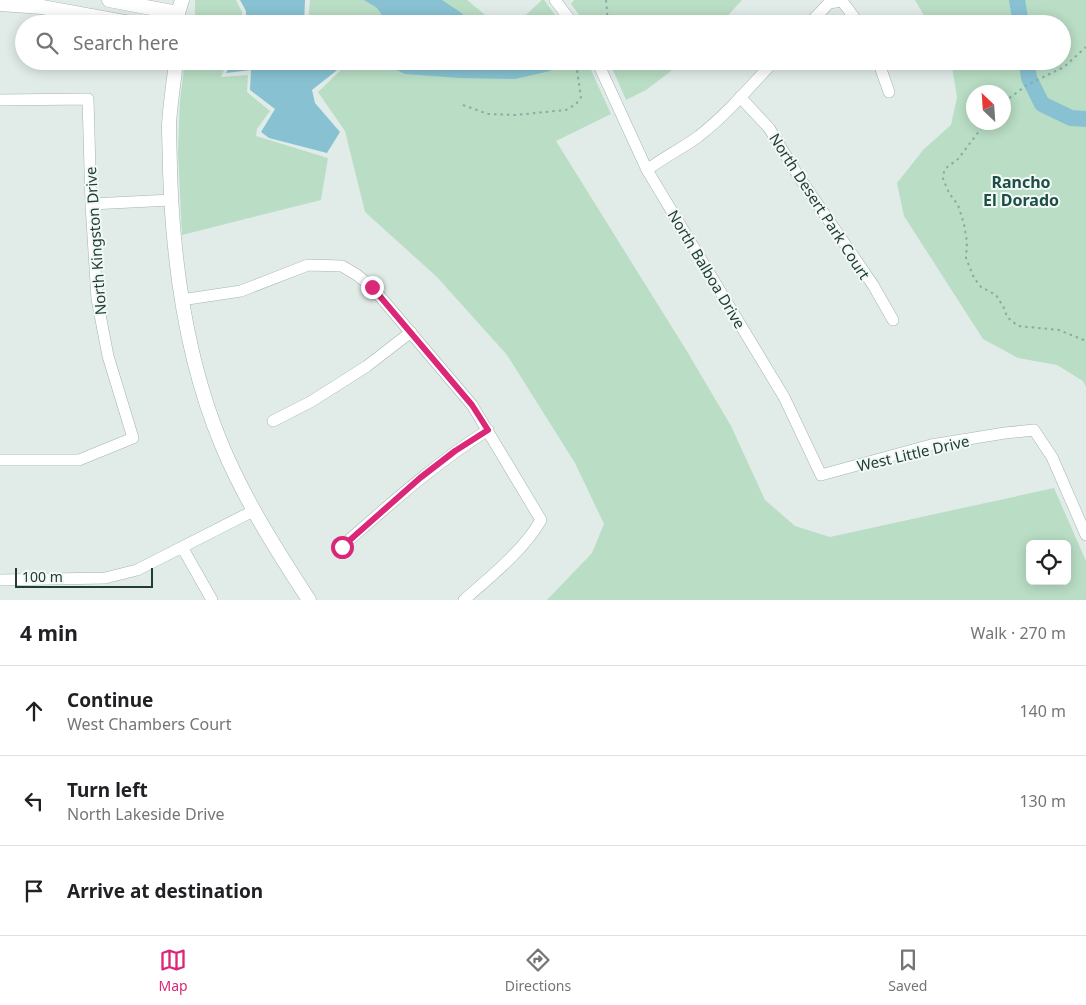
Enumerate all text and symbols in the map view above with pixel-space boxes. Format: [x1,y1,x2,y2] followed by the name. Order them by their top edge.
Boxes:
[15,15,1071,70] search box
[33,29,61,57] icon: search
[73,30,179,56] text: Search here
[966,85,1011,130] north arrow
[765,129,875,284] street label: North Desert Park Court
[80,166,110,316] street label: North Kingston Drive
[983,171,1059,211] district label: Rancho El Dorado
[664,206,750,332] street label: North Balboa Drive
[361,276,384,299] route end
[855,430,971,476] street label: West Little Drive
[331,536,354,559] route start
[1026,540,1071,585] map controls
[1026,540,1071,585] button: locate
[15,565,152,588] scale bar
[22,567,63,586] text: 100 m
[20,619,78,647] text: 4 min
[971,622,1066,644] text: Walk · 270 m
[67,687,153,713] text: Continue
[20,697,48,725] icon: ahead
[1019,700,1066,722] text: 140 m
[67,713,231,735] text: West Chambers Court
[67,777,148,803] text: Turn left
[20,787,48,815] icon: left
[1019,790,1066,812] text: 130 m
[67,803,225,825] text: North Lakeside Drive
[20,877,48,905] icon: arrive
[67,878,263,904] text: Arrive at destination
[159,946,188,995] tab: Map
[505,946,571,995] tab: Directions
[888,946,927,995] tab: Saved

